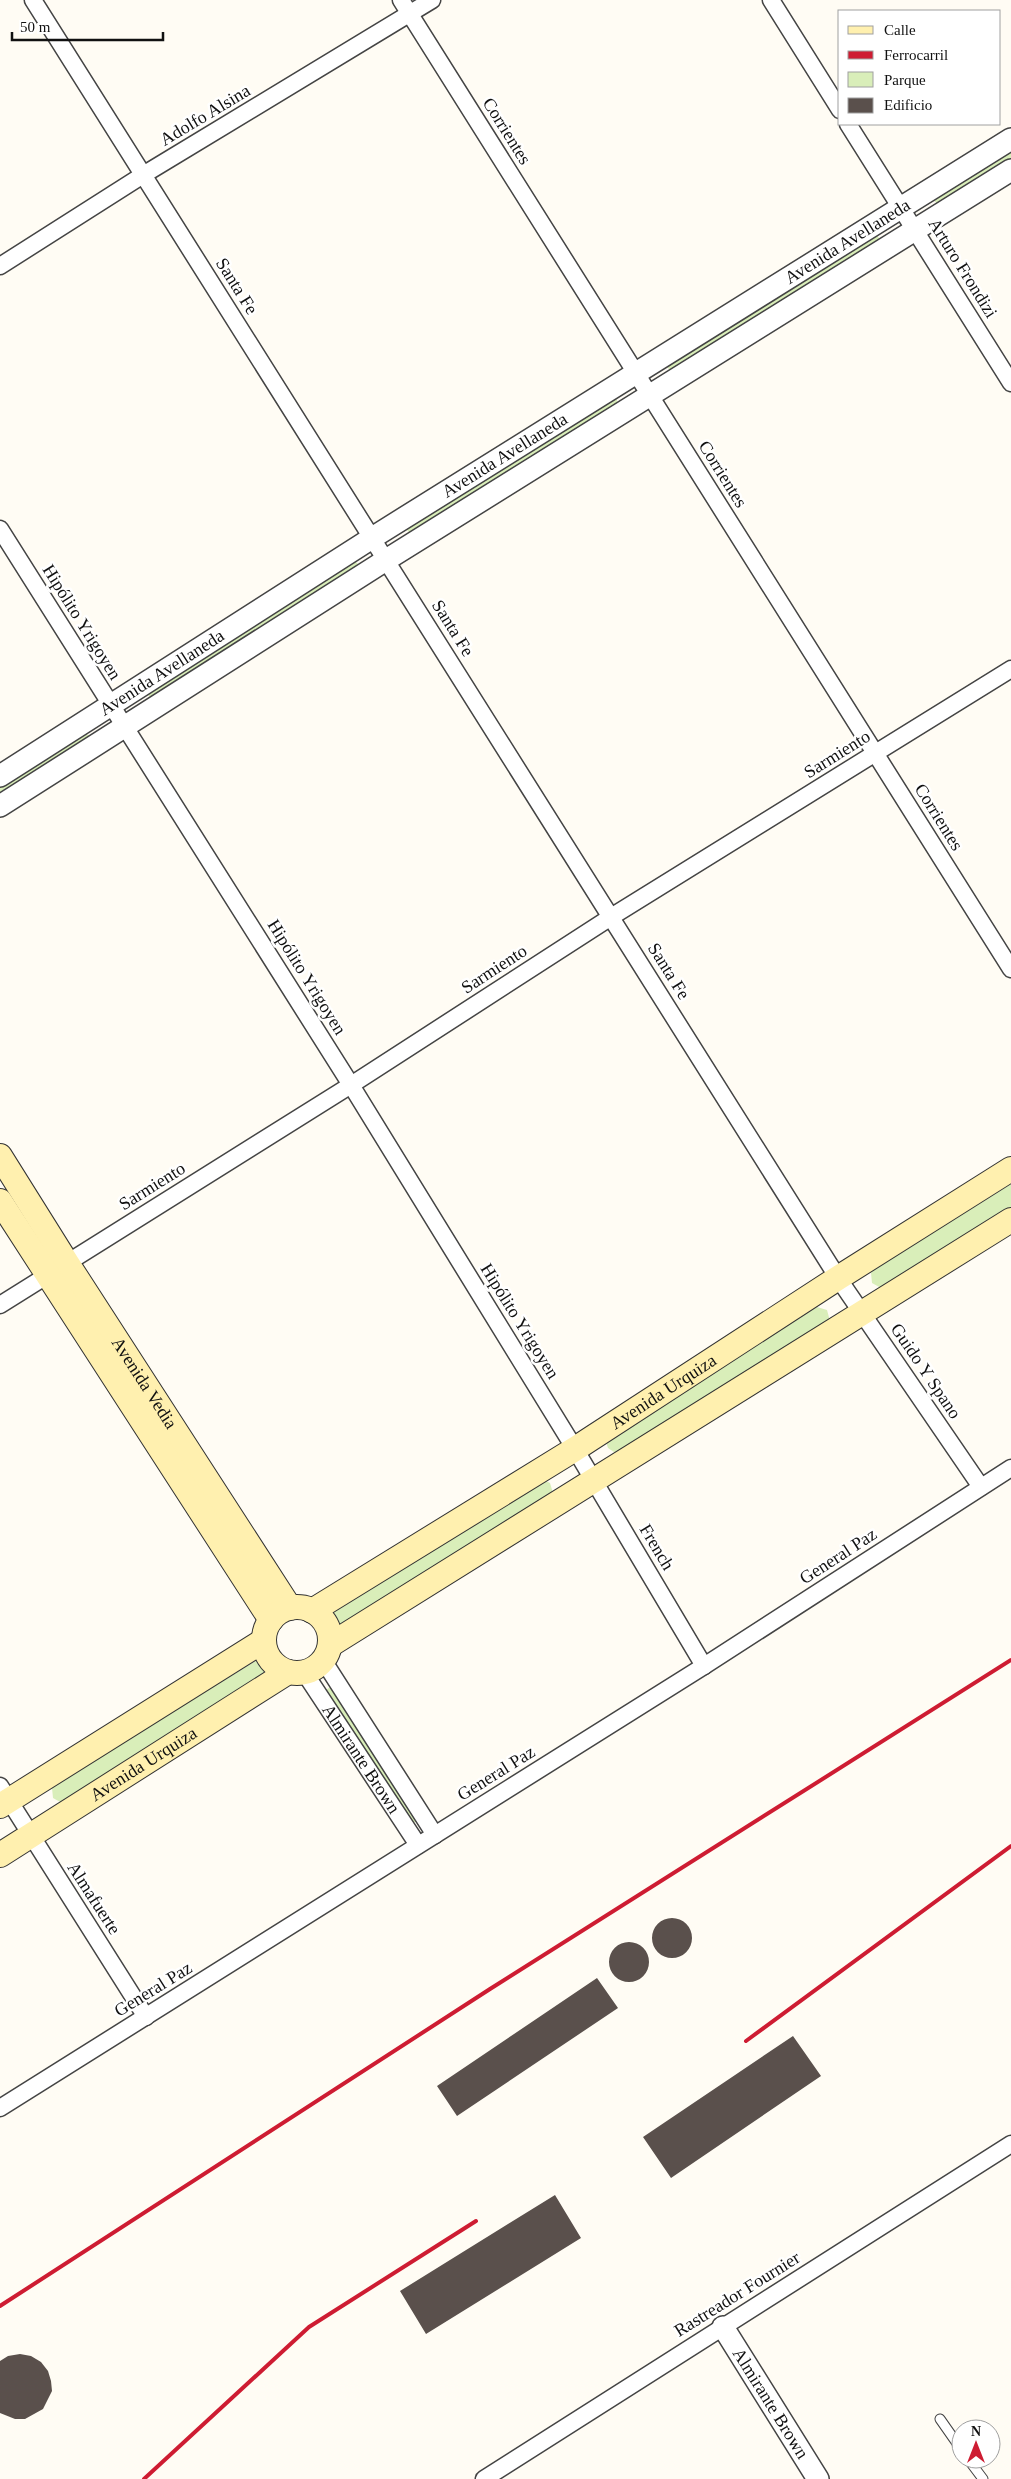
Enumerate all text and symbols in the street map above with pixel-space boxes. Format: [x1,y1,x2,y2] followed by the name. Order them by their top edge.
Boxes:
[12,10,164,42] scale bar
[838,10,1001,125] legend
[20,19,51,35] text: 50 m
[884,22,916,38] text: Calle
[884,47,948,63] text: Ferrocarril
[884,72,926,88] text: Parque
[156,80,254,150] street label: Adolfo Alsina
[479,94,535,168] street label: Corrientes
[884,97,932,113] text: Edificio
[781,195,914,288] street label: Avenida Avellaneda
[924,215,1002,321] street label: Arturo Frondizi
[212,254,262,318] street label: Santa Fe
[438,409,571,502] street label: Avenida Avellaneda
[695,437,751,511] street label: Corrientes
[39,561,125,683] street label: Hipólito Yrigoyen
[428,596,478,660] street label: Santa Fe
[96,625,228,720] street label: Avenida Avellaneda
[800,726,874,782] street label: Sarmiento
[911,780,967,854] street label: Corrientes
[264,916,350,1038] street label: Hipólito Yrigoyen
[644,939,694,1003] street label: Santa Fe
[458,940,530,998] street label: Sarmiento
[115,1158,189,1214] street label: Sarmiento
[477,1260,563,1382] street label: Hipólito Yrigoyen
[887,1320,965,1422] street label: Guido Y Spano
[108,1333,181,1432] street label: Avenida Vedia
[606,1350,720,1433] street label: Avenida Urquiza
[636,1520,678,1574] street label: French
[796,1524,880,1588] street label: General Paz
[318,1700,404,1817] street label: Almirante Brown
[87,1723,200,1805] street label: Avenida Urquiza
[454,1741,538,1805] street label: General Paz
[63,1858,125,1938] street label: Almafuerte
[111,1957,195,2021] street label: General Paz
[670,2247,804,2341] street label: Rastreador Fournier
[729,2344,813,2462] street label: Almirante Brown
[951,2419,1001,2469] north arrow
[971,2424,981,2439] text: N

